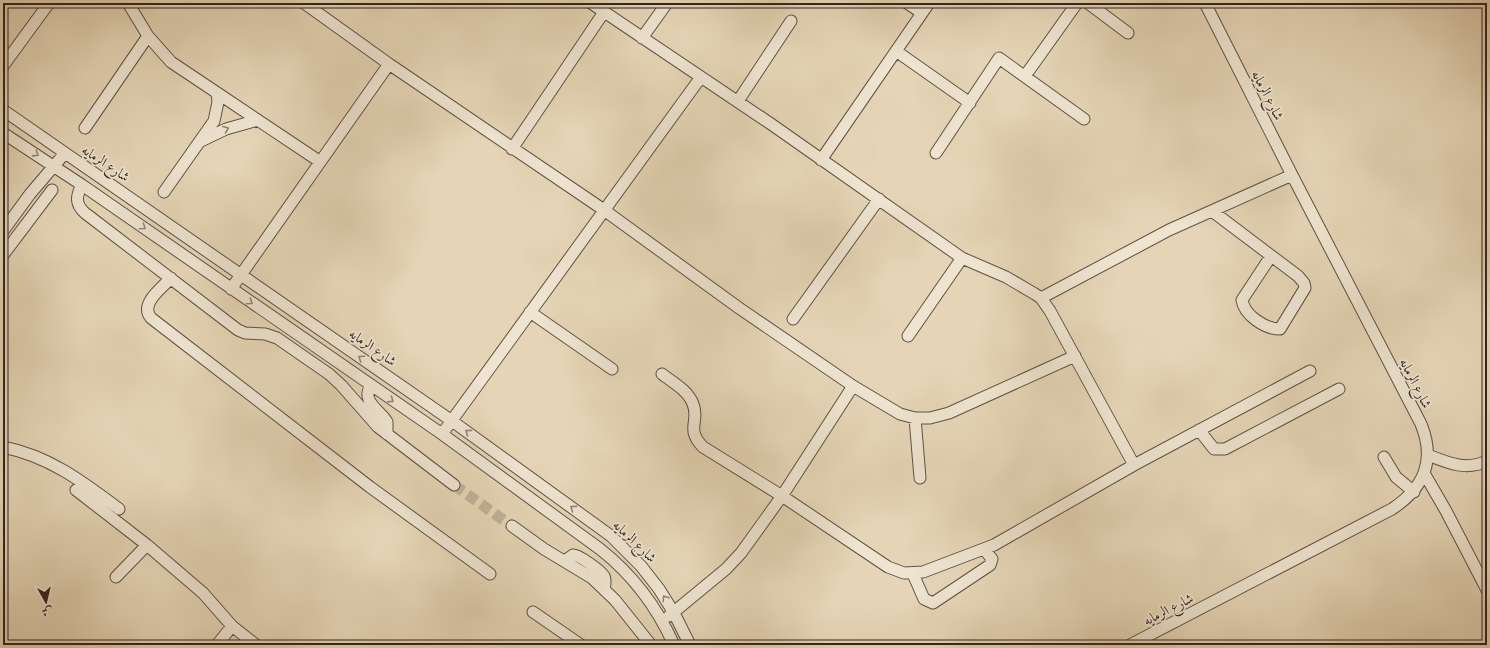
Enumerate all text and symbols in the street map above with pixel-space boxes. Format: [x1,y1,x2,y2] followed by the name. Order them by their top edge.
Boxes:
[1245,67,1287,125] street label: شارع الرمايه
[223,126,230,134] one-way arrow
[77,141,133,188] street label: شارع الرمايه
[32,150,39,157] one-way arrow
[139,222,146,229] one-way arrow
[246,297,253,305] one-way arrow
[344,325,400,372] street label: شارع الرمايه
[358,355,365,363] one-way arrow
[1393,355,1435,413] street label: شارع الرمايه
[387,395,394,402] one-way arrow
[465,430,472,437] one-way arrow
[570,505,577,513] one-way arrow
[607,516,660,568] street label: شارع الرمايه
[26,582,66,622] north arrow
[1140,590,1198,632] street label: شارع الرمايه
[662,595,670,602] one-way arrow
[41,603,54,619] text: ش

